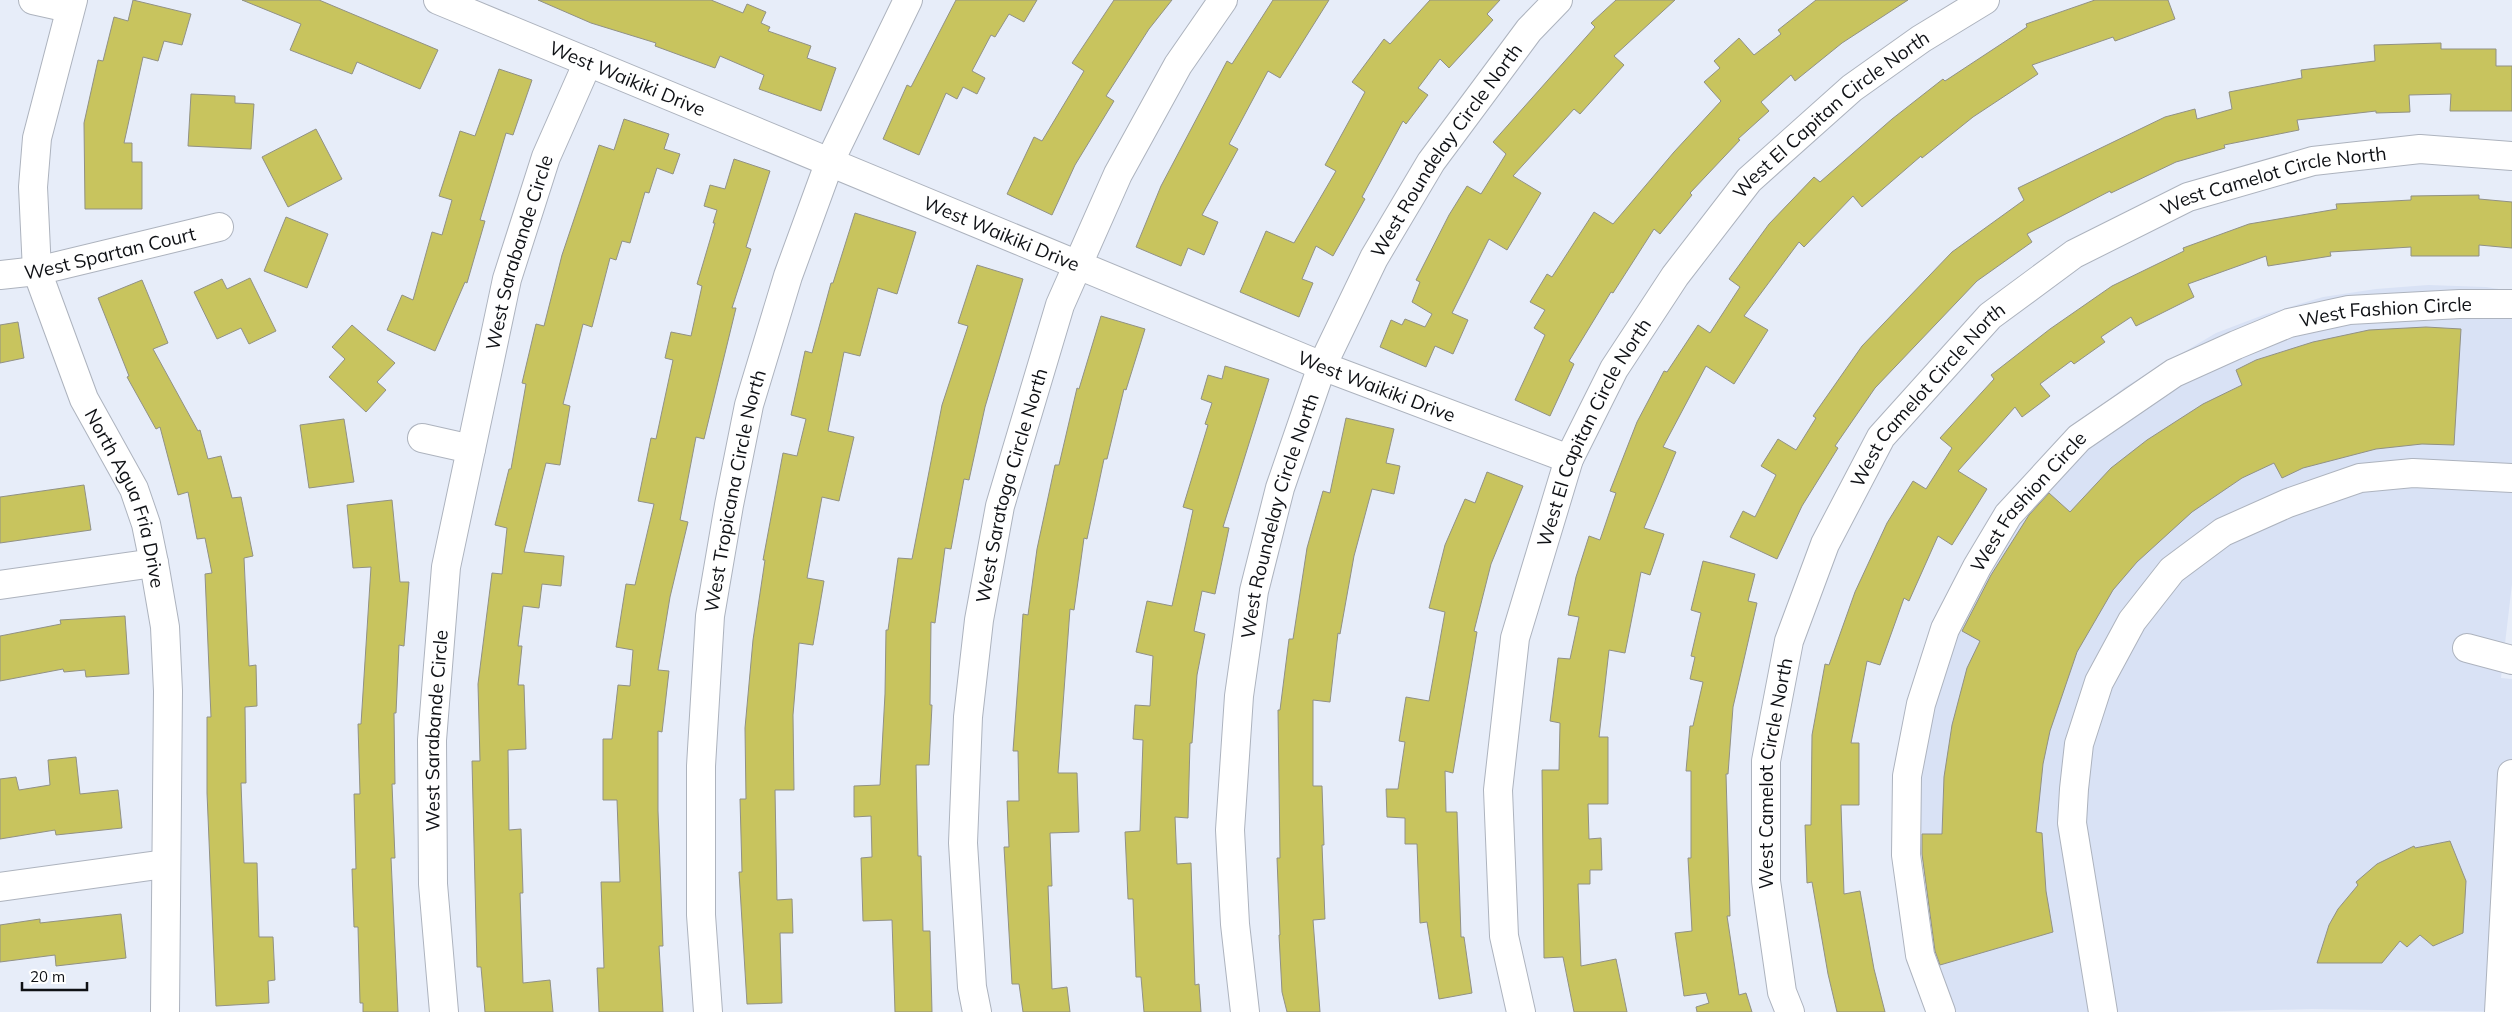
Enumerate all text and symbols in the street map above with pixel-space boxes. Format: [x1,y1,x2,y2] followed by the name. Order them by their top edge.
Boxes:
[1727,25,1933,203] street label: West El Capitan Circle North
[546,35,709,121] street label: West Waikiki Drive
[1365,38,1527,262] street label: West Roundelay Circle North
[2156,141,2388,221] street label: West Camelot Circle North
[480,152,558,352] street label: West Sarabande Circle
[920,190,1083,276] street label: West Waikiki Drive
[23,221,198,284] street label: West Spartan Court
[2297,292,2472,332] street label: West Fashion Circle
[1845,297,2010,491] street label: West Camelot Circle North
[1531,314,1656,550] street label: West El Capitan Circle North
[1294,345,1459,427] street label: West Waikiki Drive
[970,365,1053,605] street label: West Saratoga Circle North
[699,367,771,614] street label: West Tropicana Circle North
[1235,390,1324,640] street label: West Roundelay Circle North
[80,404,170,590] street label: North Agua Fria Drive
[1965,426,2091,576] street label: West Fashion Circle
[420,629,453,832] street label: West Sarabande Circle
[1754,656,1798,889] street label: West Camelot Circle North
[22,960,88,992] scale bar
[30,967,65,986] text: 20 m

